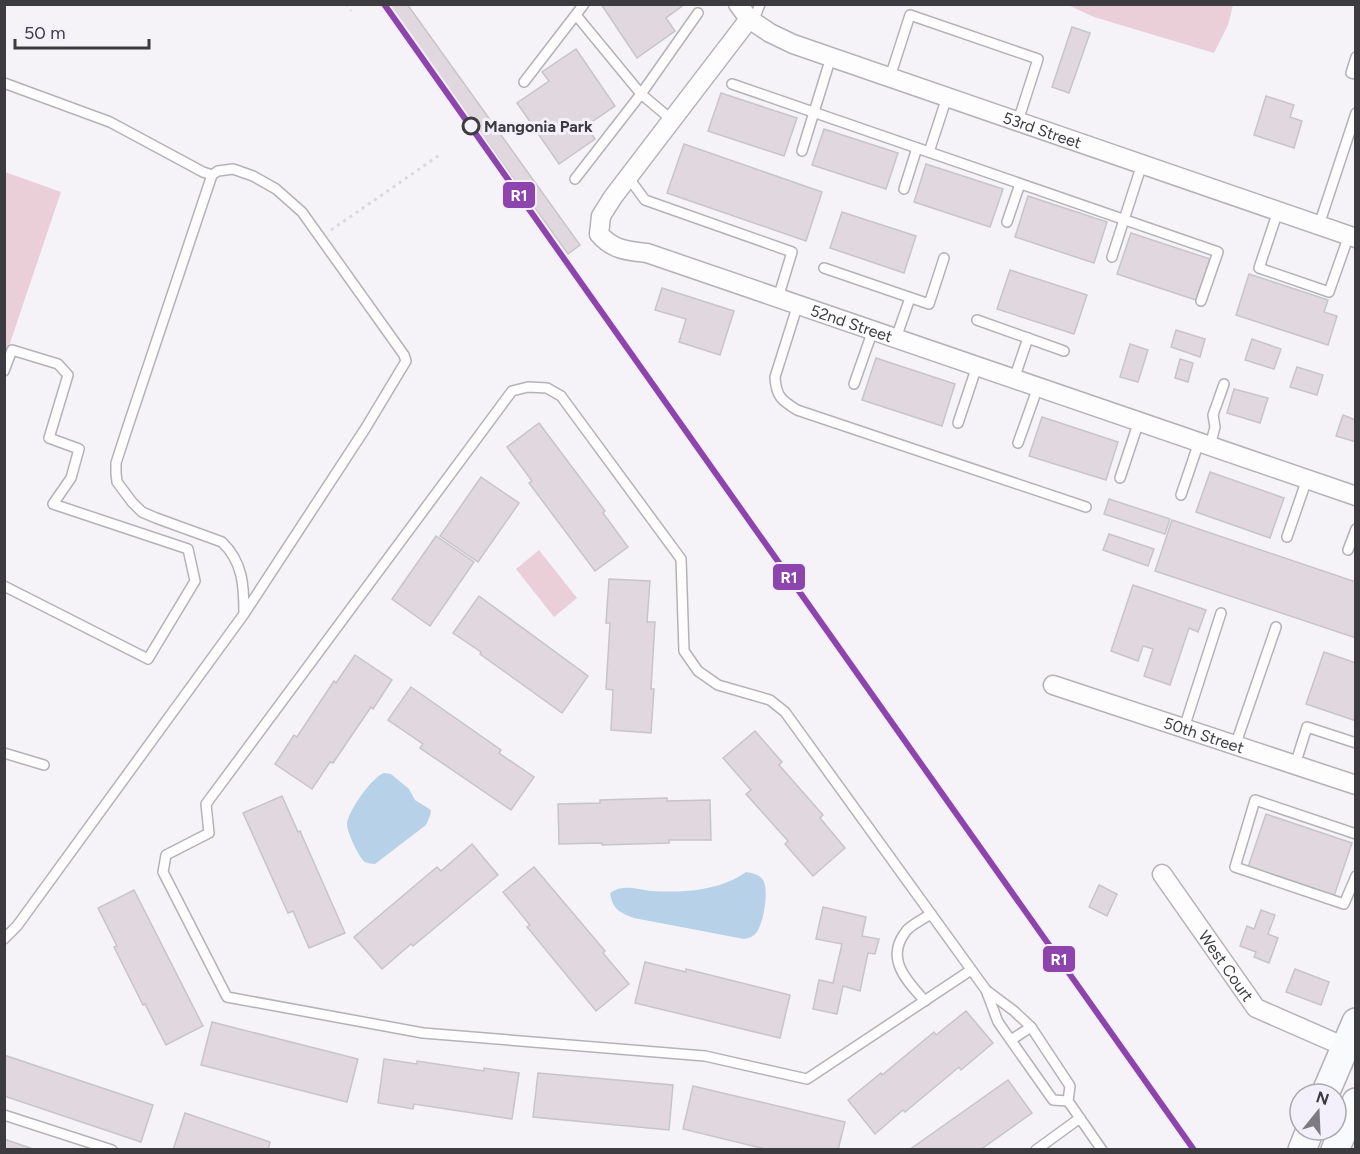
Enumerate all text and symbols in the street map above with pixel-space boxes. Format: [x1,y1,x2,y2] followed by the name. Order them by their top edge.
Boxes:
[15,12,148,50] scale bar
[24,22,66,44] text: 50 m
[1000,108,1084,153] street label: 53rd Street
[462,117,480,135] marker: Mangonia Park
[484,117,593,136] place label: Mangonia Park
[502,181,536,209] line badge: R1
[510,186,528,205] text: R1
[808,301,895,346] street label: 52nd Street
[772,563,806,591] line badge: R1
[780,568,798,587] text: R1
[1161,713,1246,757] street label: 50th Street
[1195,927,1257,1005] street label: West Court
[1042,945,1076,973] line badge: R1
[1050,950,1068,969] text: R1
[1288,1082,1348,1142] north arrow
[1314,1087,1331,1109] text: N

